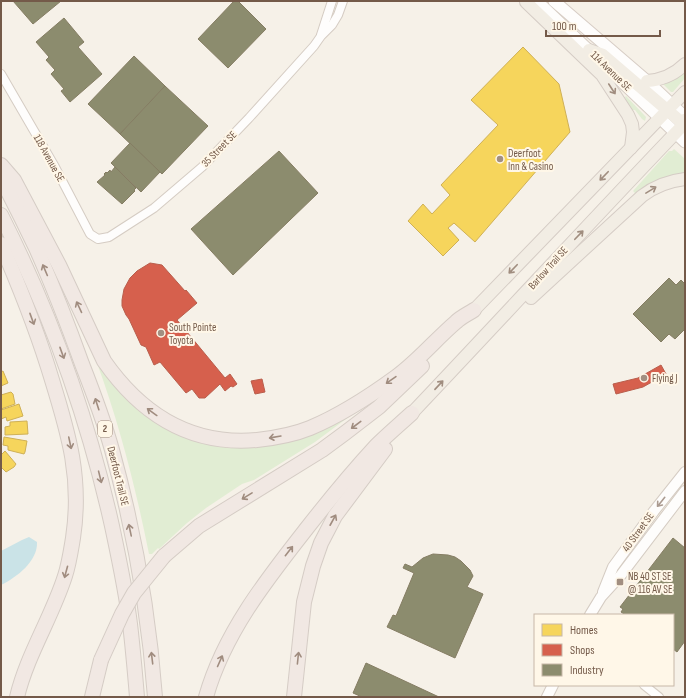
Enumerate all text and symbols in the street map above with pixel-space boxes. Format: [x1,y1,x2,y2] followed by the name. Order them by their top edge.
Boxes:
[546,12,660,38] scale bar
[552,19,577,34] text: 100 m
[588,48,634,94] street label: 114 Avenue SE
[608,84,616,95] one-way arrow
[199,128,239,170] street label: 35 Street SE
[31,132,67,184] street label: 118 Avenue SE
[508,147,554,173] place label: Deerfoot Inn & Casino
[495,154,505,164] marker: Deerfoot Inn & Casino
[599,171,609,181] one-way arrow
[645,186,656,194] one-way arrow
[574,230,584,240] one-way arrow
[526,244,570,292] street label: Barlow Trail SE
[508,264,518,274] one-way arrow
[41,265,49,277] one-way arrow
[75,301,82,313] one-way arrow
[29,313,37,325] one-way arrow
[169,321,216,347] place label: South Pointe Toyota
[156,328,166,338] marker: South Pointe Toyota
[58,347,66,359] one-way arrow
[652,372,678,385] place label: Flying J
[639,373,649,383] marker: Flying J
[386,376,397,384] one-way arrow
[434,380,443,390] one-way arrow
[93,398,100,411] one-way arrow
[147,408,158,416] one-way arrow
[98,421,112,437] road number: 2
[351,421,362,429] one-way arrow
[269,434,282,442] one-way arrow
[66,437,74,450] one-way arrow
[104,445,132,507] street label: Deerfoot Trail SE
[97,471,105,484] one-way arrow
[242,492,253,501] one-way arrow
[656,497,665,508] one-way arrow
[619,510,657,554] street label: 40 Street SE
[330,514,337,526] one-way arrow
[126,524,134,537] one-way arrow
[285,545,294,556] one-way arrow
[62,565,69,578] one-way arrow
[628,570,673,596] place label: NB 40 ST SE @ 116 AV SE
[615,577,625,587] marker: NB 40 ST SE @ 116 AV SE
[534,614,674,686] legend
[570,623,598,638] text: Homes
[570,643,595,658] text: Shops
[148,652,156,665] one-way arrow
[294,652,301,665] one-way arrow
[217,655,224,667] one-way arrow
[570,663,604,678] text: Industry

